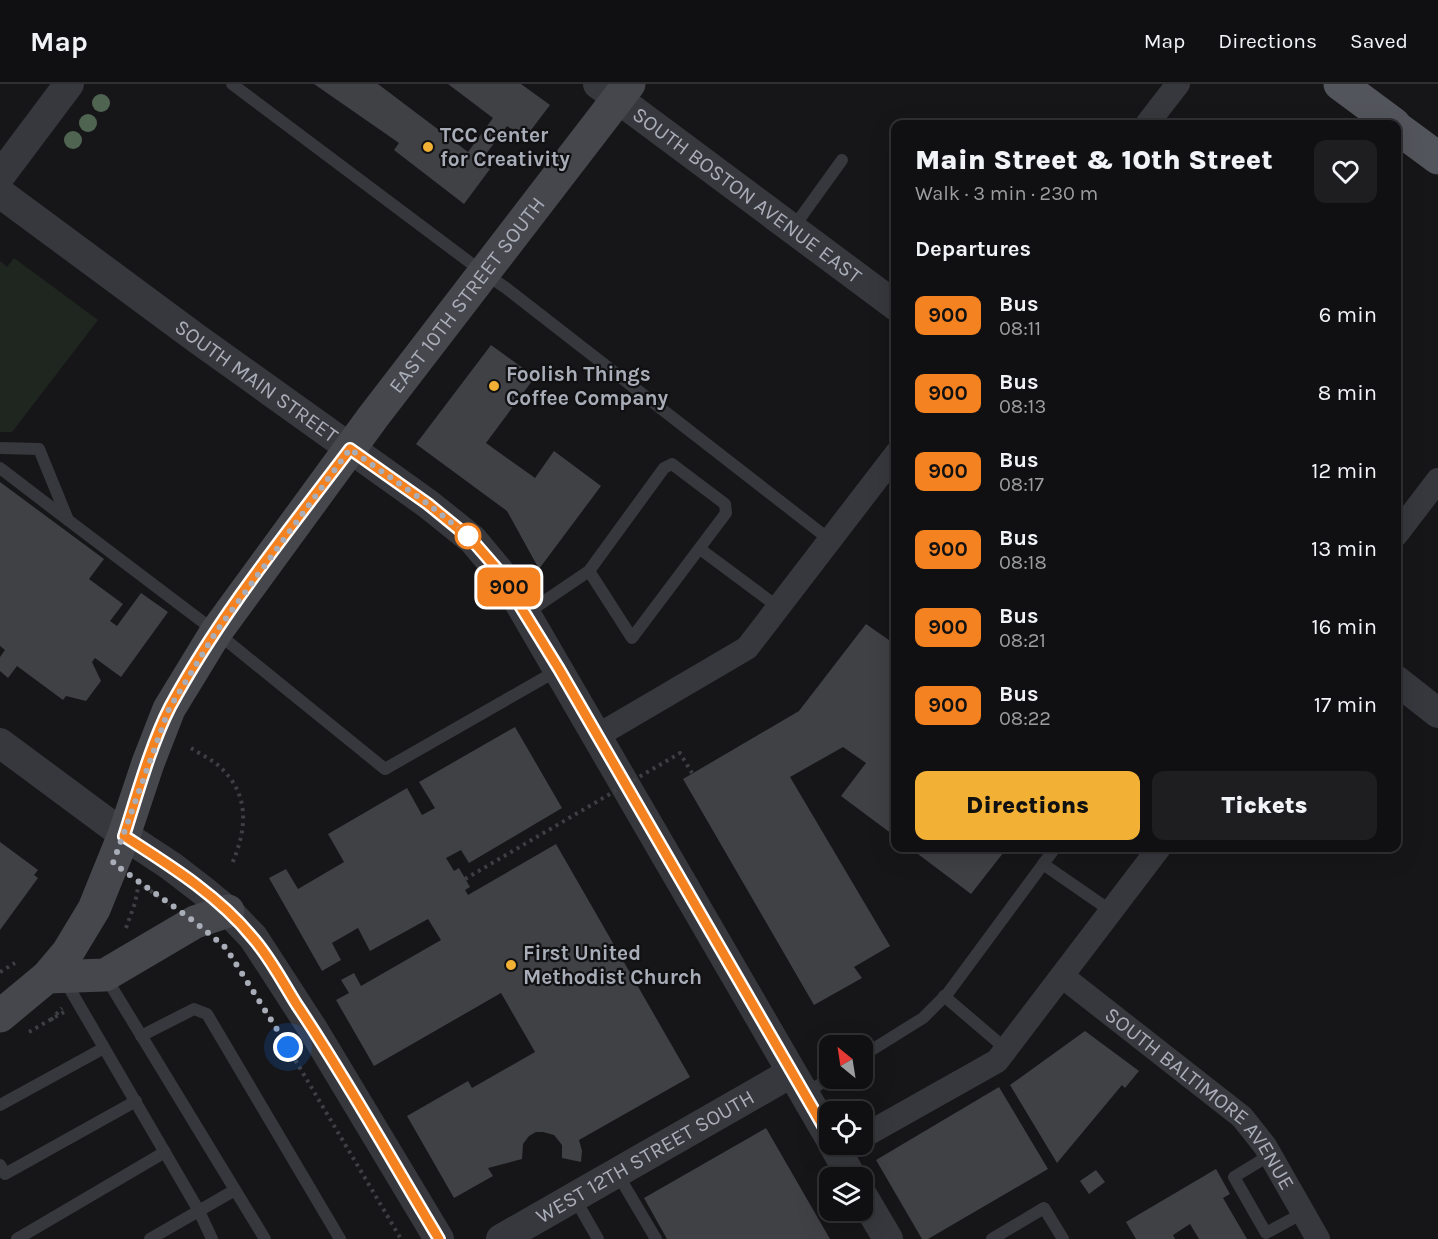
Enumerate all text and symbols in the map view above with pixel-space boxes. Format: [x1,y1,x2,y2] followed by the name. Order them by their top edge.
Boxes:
[30,25,88,58] text: Map
[1144,29,1185,53] text: Map
[1218,29,1317,53] text: Directions
[1350,29,1408,53] text: Saved
[628,102,867,289] street label: SOUTH BOSTON AVENUE EAST
[440,123,570,171] place label: TCC Center for Creativity
[421,140,435,154] marker: TCC Center for Creativity
[1314,140,1377,203] button: heart
[915,143,1273,176] text: Main Street & 10th Street
[915,182,1098,205] text: Walk · 3 min · 230 m
[384,192,550,398] street label: EAST 10TH STREET SOUTH
[915,236,1031,262] text: Departures
[999,291,1039,317] text: Bus
[1319,302,1377,328] text: 6 min
[928,303,968,327] text: 900
[170,315,343,448] street label: SOUTH MAIN STREET
[999,317,1041,340] text: 08:11
[506,362,668,410] place label: Foolish Things Coffee Company
[999,369,1039,395] text: Bus
[487,379,501,393] marker: Foolish Things Coffee Company
[1318,380,1377,406] text: 8 min
[928,381,968,405] text: 900
[999,395,1046,418] text: 08:13
[999,447,1039,473] text: Bus
[1311,458,1377,484] text: 12 min
[928,459,968,483] text: 900
[999,473,1044,496] text: 08:17
[455,523,481,549] unlabelled marker
[999,525,1039,551] text: Bus
[1311,536,1377,562] text: 13 min
[928,537,968,561] text: 900
[999,551,1047,574] text: 08:18
[474,568,544,606] line badge: 900
[489,575,529,599] text: 900
[999,603,1039,629] text: Bus
[1311,614,1377,640] text: 16 min
[928,615,968,639] text: 900
[999,629,1046,652] text: 08:21
[999,681,1039,707] text: Bus
[1314,692,1377,718] text: 17 min
[928,693,968,717] text: 900
[999,707,1051,730] text: 08:22
[915,771,1140,840] button: Directions
[1152,771,1377,840] button: Tickets
[523,941,702,989] place label: First United Methodist Church
[504,958,518,972] marker: First United Methodist Church
[1100,1002,1299,1194] street label: SOUTH BALTIMORE AVENUE
[273,1032,303,1062] your location
[819,1035,873,1089] north arrow
[819,1035,873,1221] map controls
[532,1085,758,1228] street label: WEST 12TH STREET SOUTH
[819,1101,873,1155] button: locate
[819,1167,873,1221] button: layers

